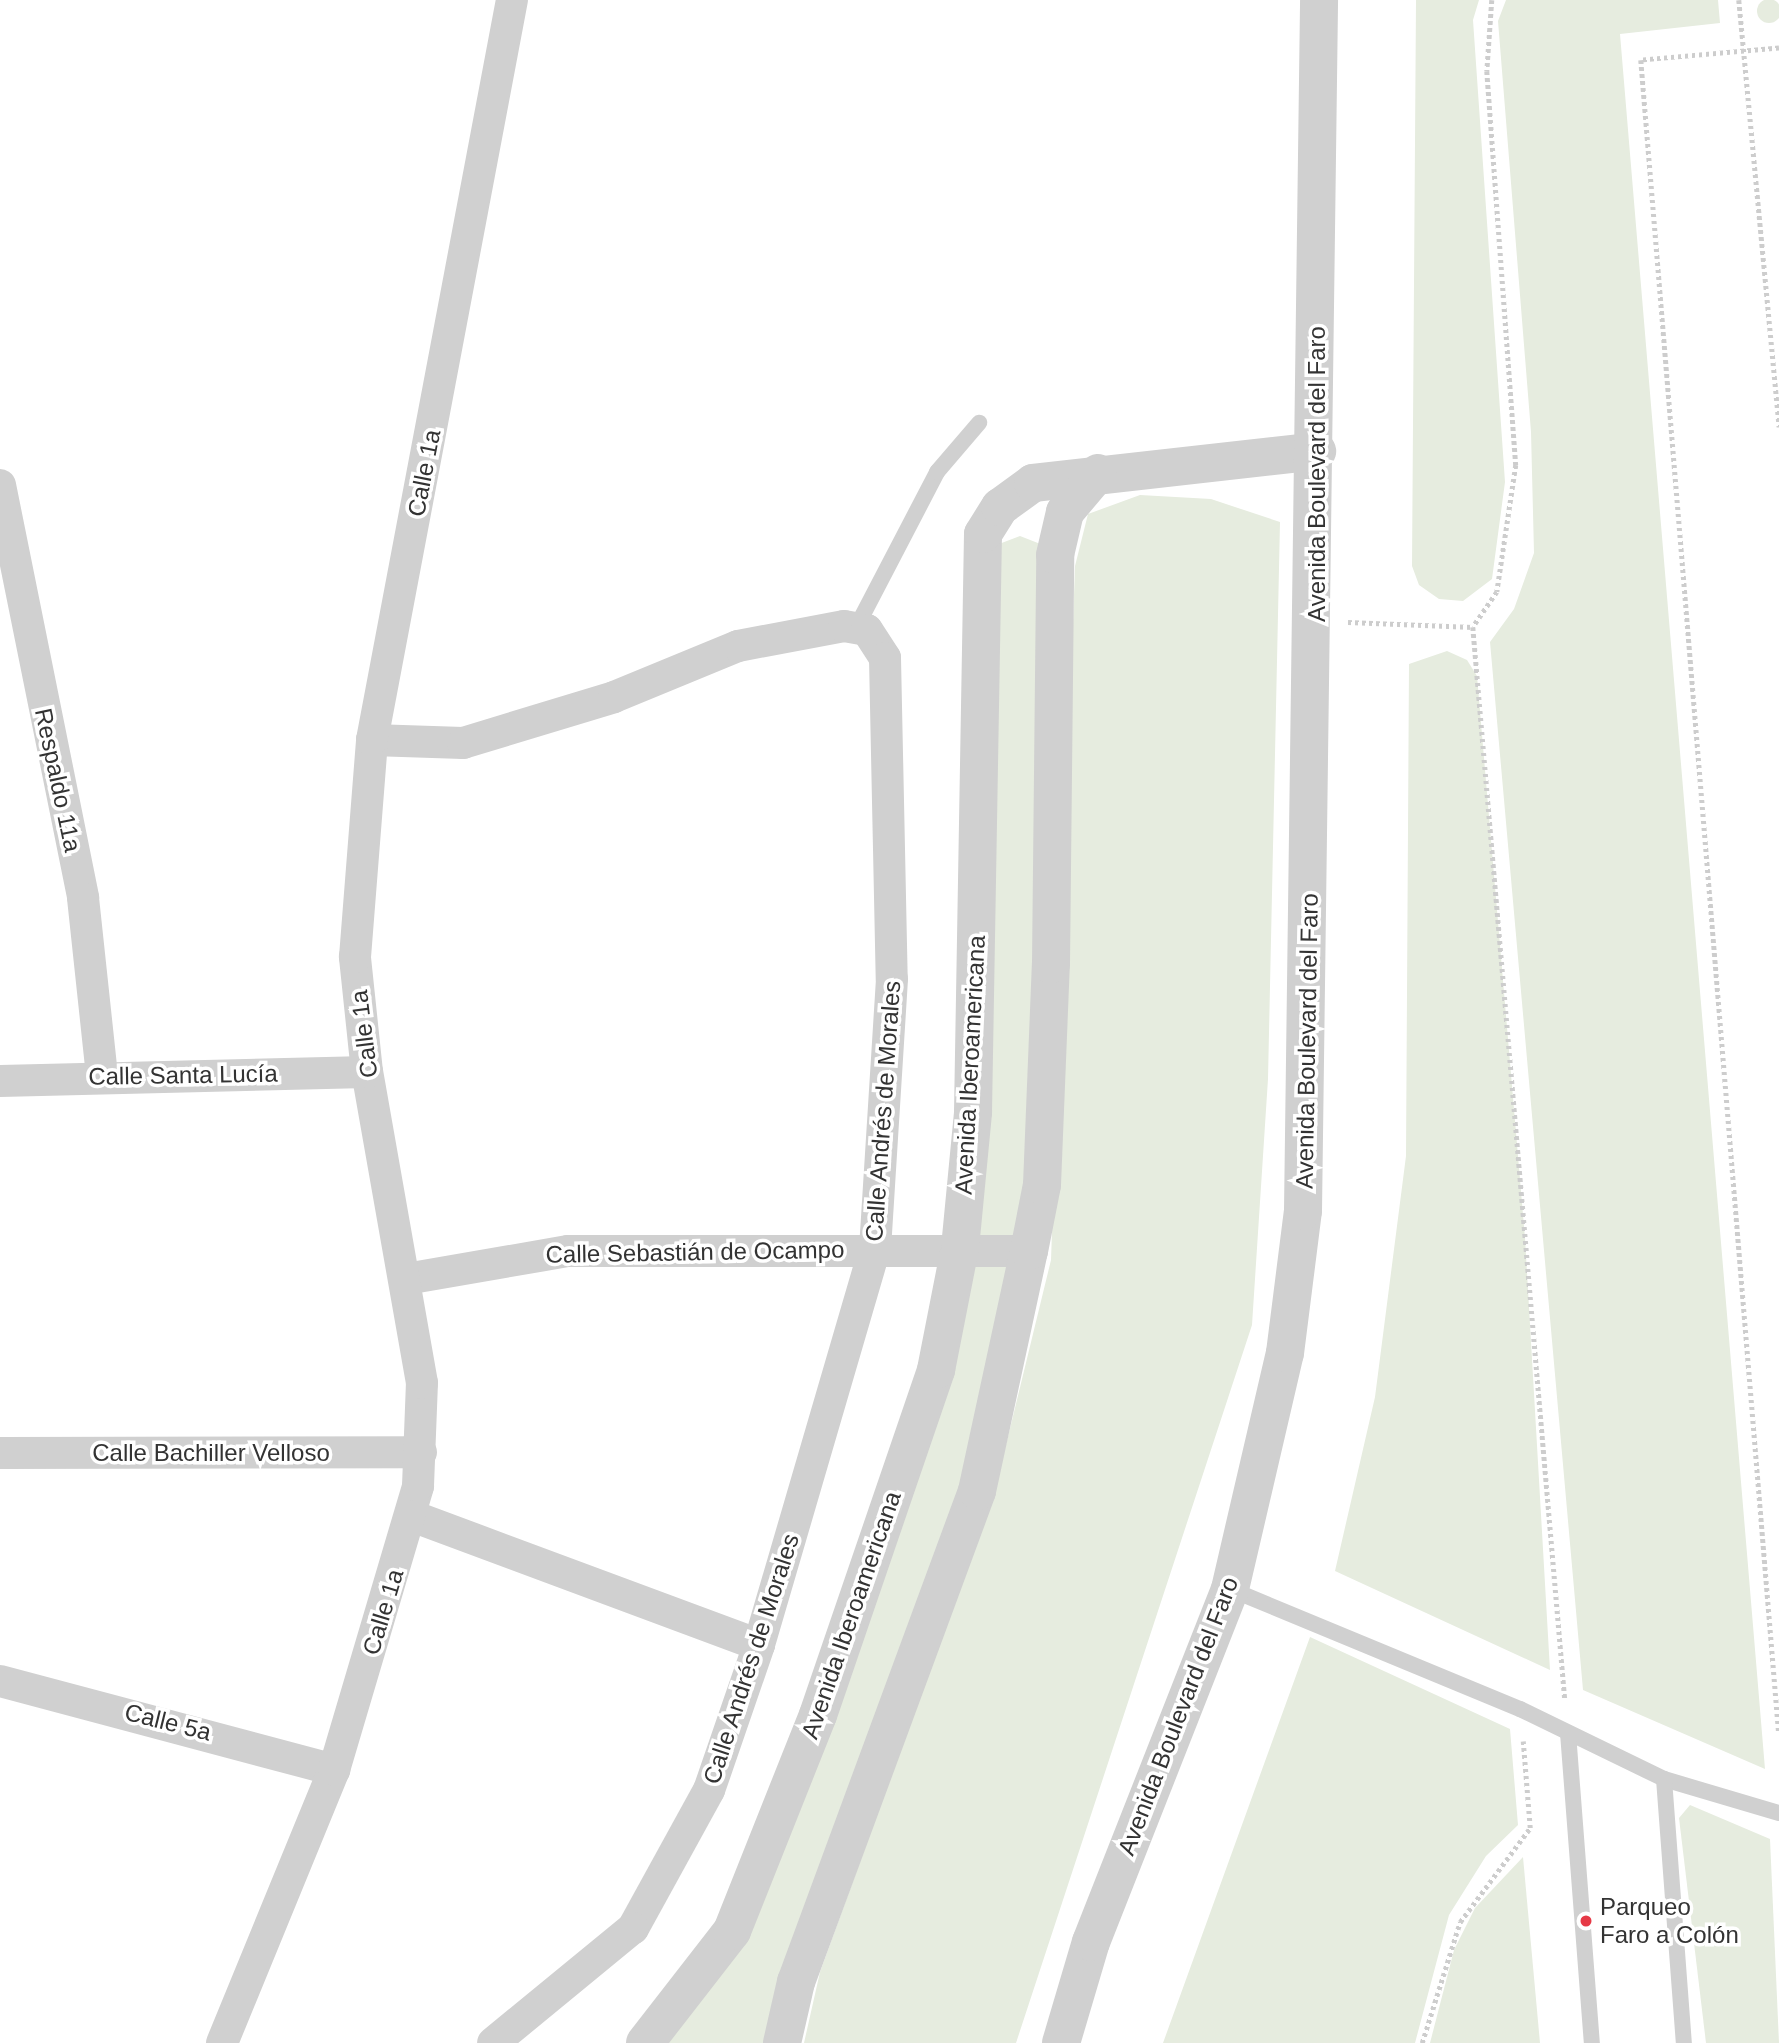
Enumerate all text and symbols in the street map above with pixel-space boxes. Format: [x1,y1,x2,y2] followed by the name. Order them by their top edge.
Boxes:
[1303,326,1331,622] street label: Avenida Boulevard del Faro
[401,427,447,519] street label: Calle 1a
[29,705,87,855] street label: Respaldo 11a
[1290,893,1324,1189] street label: Avenida Boulevard del Faro
[949,935,991,1195] street label: Avenida Iberoamericana
[859,979,907,1243] street label: Calle Andrés de Morales
[344,989,384,1079] street label: Calle 1a
[88,1059,278,1091] street label: Calle Santa Lucía
[545,1235,845,1269] street label: Calle Sebastián de Ocampo
[92,1439,330,1467] street label: Calle Bachiller Velloso
[795,1488,907,1742] street label: Avenida Iberoamericana
[697,1530,805,1788] street label: Calle Andrés de Morales
[356,1566,410,1658] street label: Calle 1a
[1112,1573,1244,1859] street label: Avenida Boulevard del Faro
[122,1697,214,1747] street label: Calle 5a
[1600,1893,1739,1949] place label: Parqueo Faro a Colón
[1578,1913,1594,1929] marker: Parqueo Faro a Colón

